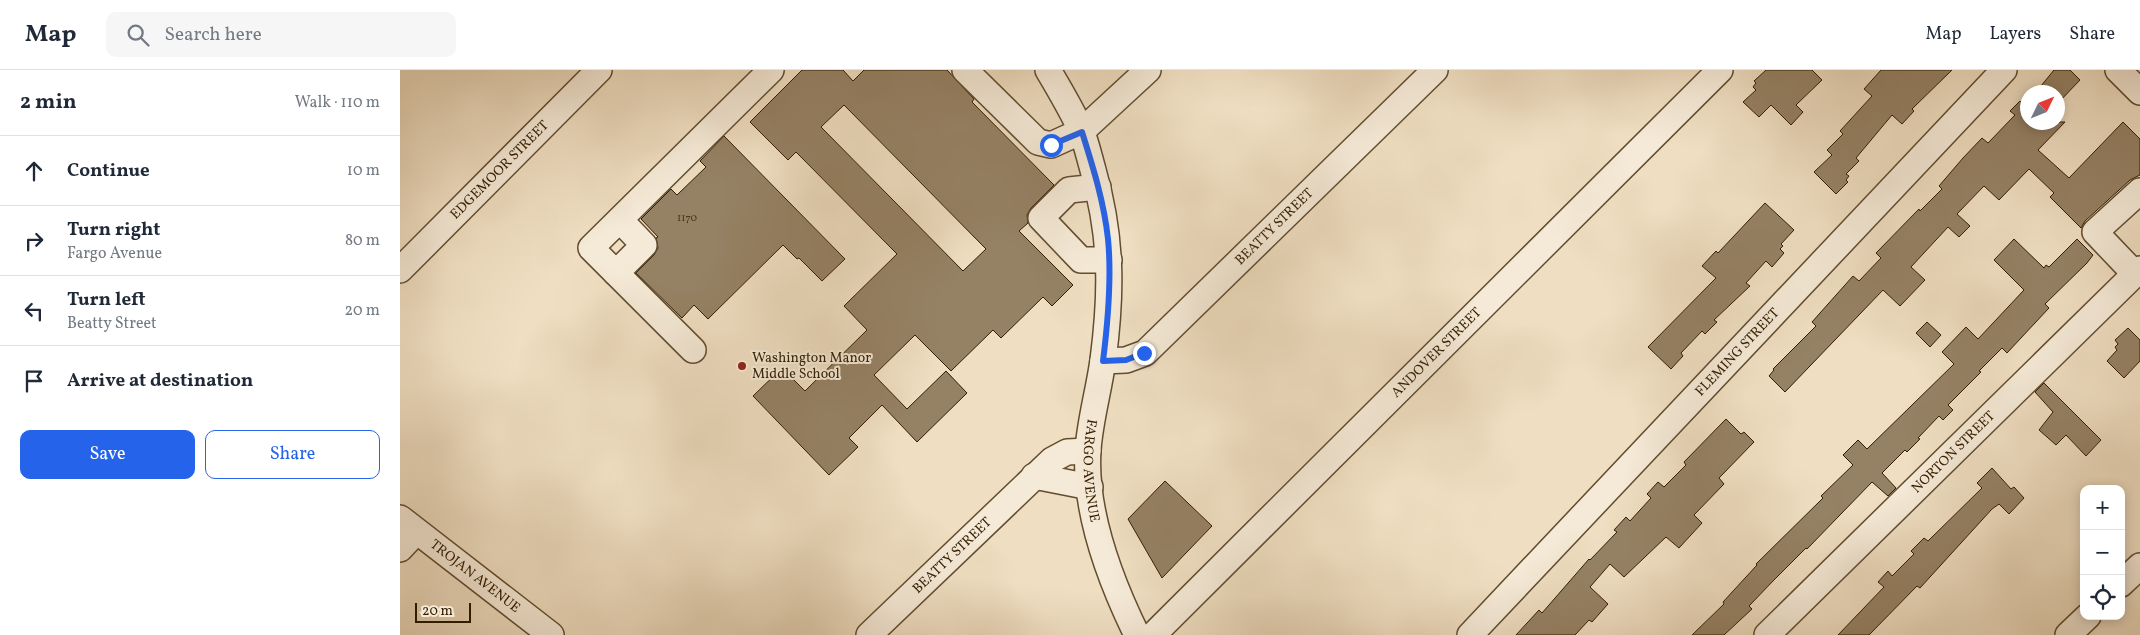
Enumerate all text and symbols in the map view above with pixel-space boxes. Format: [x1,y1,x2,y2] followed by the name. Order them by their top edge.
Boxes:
[106,12,456,57] search box
[25,18,76,52] text: Map
[124,21,152,49] icon: search
[164,22,262,48] text: Search here
[1925,22,1961,47] text: Map
[1989,22,2041,47] text: Layers
[2069,22,2115,47] text: Share
[2020,85,2065,130] north arrow
[20,88,77,117] text: 2 min
[295,92,380,114] text: Walk · 110 m
[446,116,553,224] street label: EDGEMOOR STREET
[1040,134,1063,157] route start
[20,157,48,185] icon: ahead
[67,158,150,184] text: Continue
[347,160,380,182] text: 10 m
[1231,184,1318,269] street label: BEATTY STREET
[677,211,697,226] house number: 1170
[67,217,160,243] text: Turn right
[20,227,48,255] icon: right
[345,230,380,252] text: 80 m
[67,243,162,265] text: Fargo Avenue
[67,287,146,313] text: Turn left
[20,297,48,325] icon: left
[345,300,380,322] text: 20 m
[1387,303,1486,402] street label: ANDOVER STREET
[1691,304,1784,401] street label: FLEMING STREET
[67,313,157,335] text: Beatty Street
[1133,342,1156,365] route end
[752,349,871,384] place label: Washington Manor Middle School
[736,360,748,372] marker: Washington Manor Middle School
[20,367,48,395] icon: arrive
[67,368,253,394] text: Arrive at destination
[1907,407,1999,498] street label: NORTON STREET
[1078,417,1104,524] street label: FARGO AVENUE
[20,430,195,479] button: Save
[205,430,380,479] button: Share
[2080,485,2125,620] map controls
[2080,485,2125,530] button: +
[908,513,996,598] street label: BEATTY STREET
[2080,530,2125,575] button: −
[426,535,524,617] street label: TROJAN AVENUE
[2080,575,2125,620] button: locate
[415,600,471,623] scale bar
[422,602,453,621] text: 20 m

